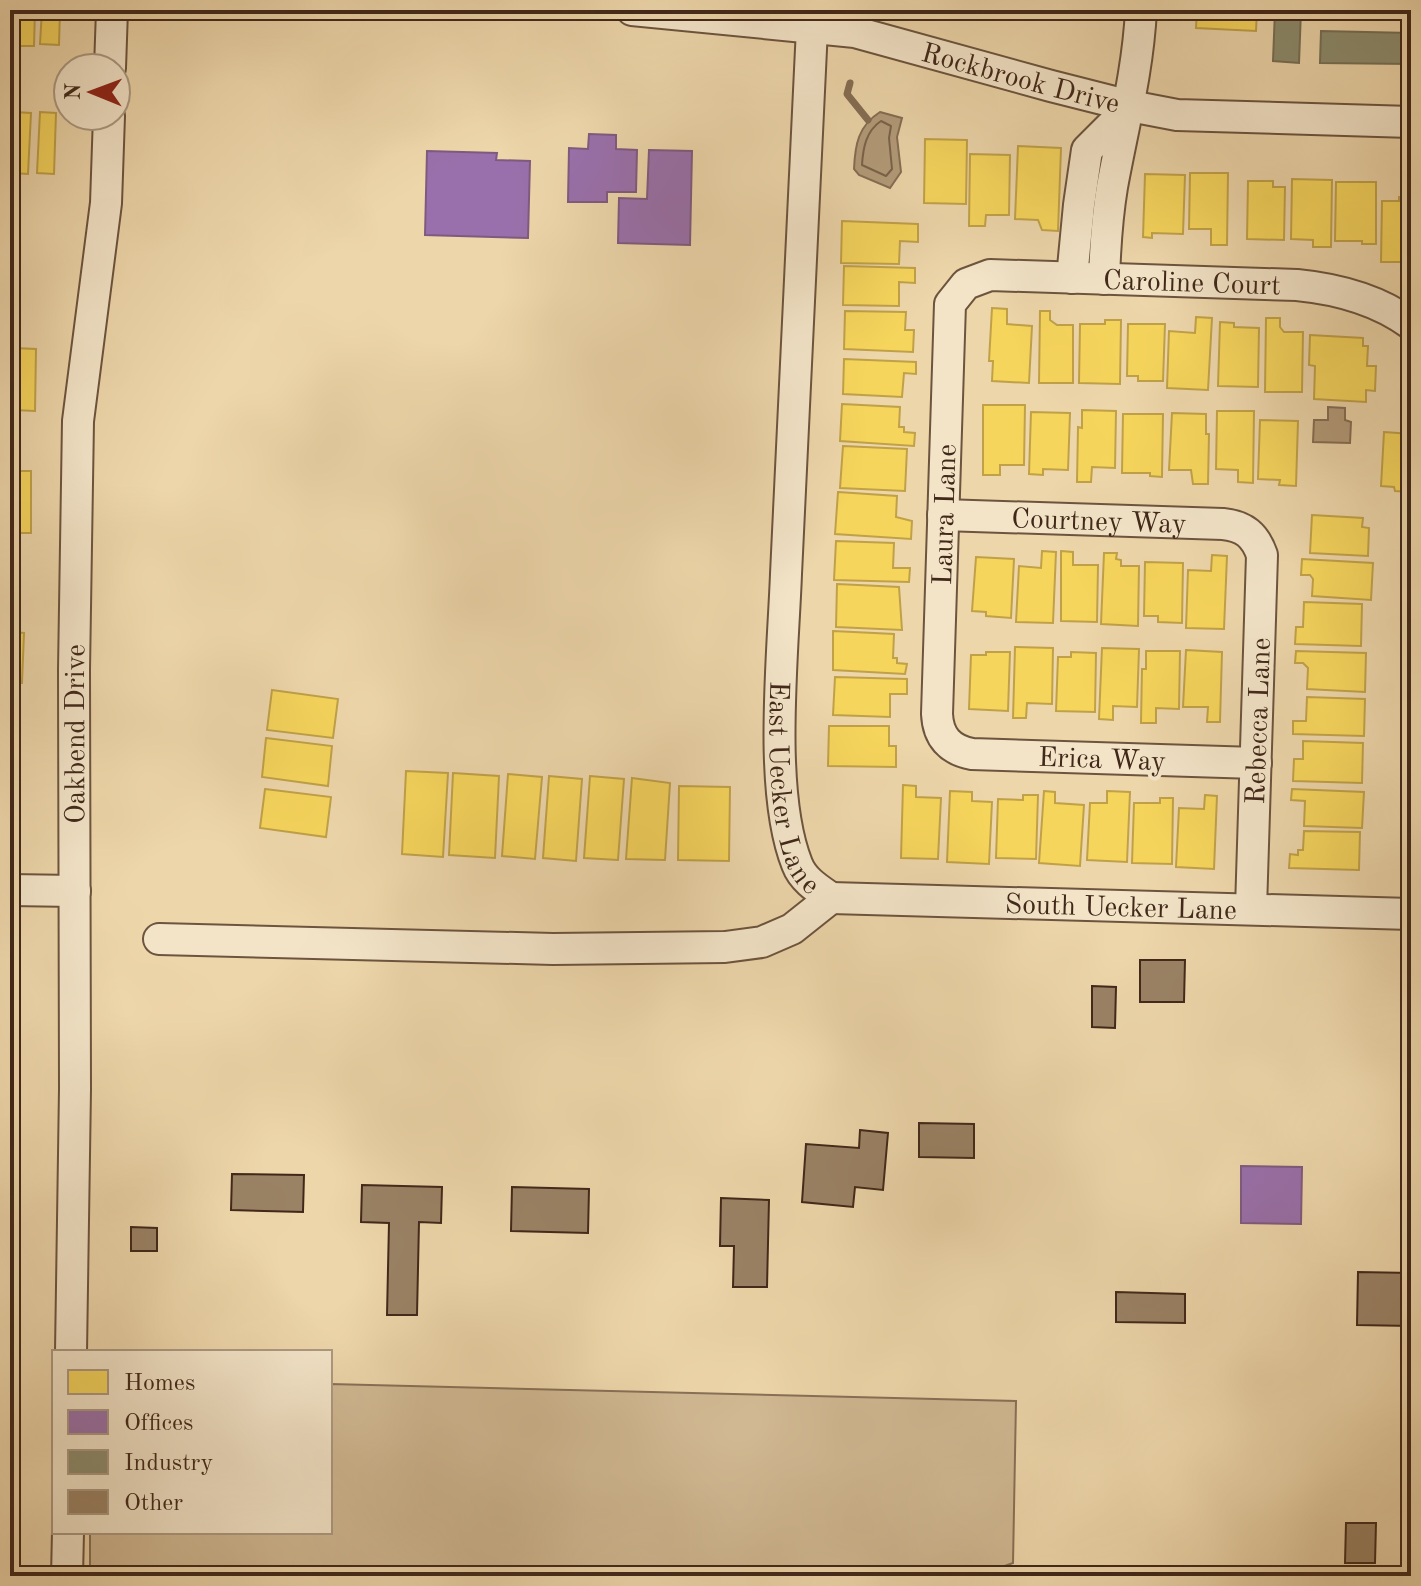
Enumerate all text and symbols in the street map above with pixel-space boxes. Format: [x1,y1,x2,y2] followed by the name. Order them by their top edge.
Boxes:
[918,40,1122,120] street label: Rockbrook Drive
[52,52,132,132] north arrow
[63,83,85,100] text: N
[1103,268,1281,301] street label: Caroline Court
[930,444,963,586] street label: Laura Lane
[1011,506,1187,540] street label: Courtney Way
[1243,637,1277,805] street label: Rebecca Lane
[63,644,91,824] street label: Oakbend Drive
[762,681,824,901] street label: East Uecker Lane
[1037,745,1167,777] street label: Erica Way
[1004,892,1237,926] street label: South Uecker Lane
[52,1350,332,1534] legend
[124,1372,195,1396] text: Homes
[124,1412,193,1436] text: Offices
[124,1452,213,1476] text: Industry
[124,1492,183,1516] text: Other

